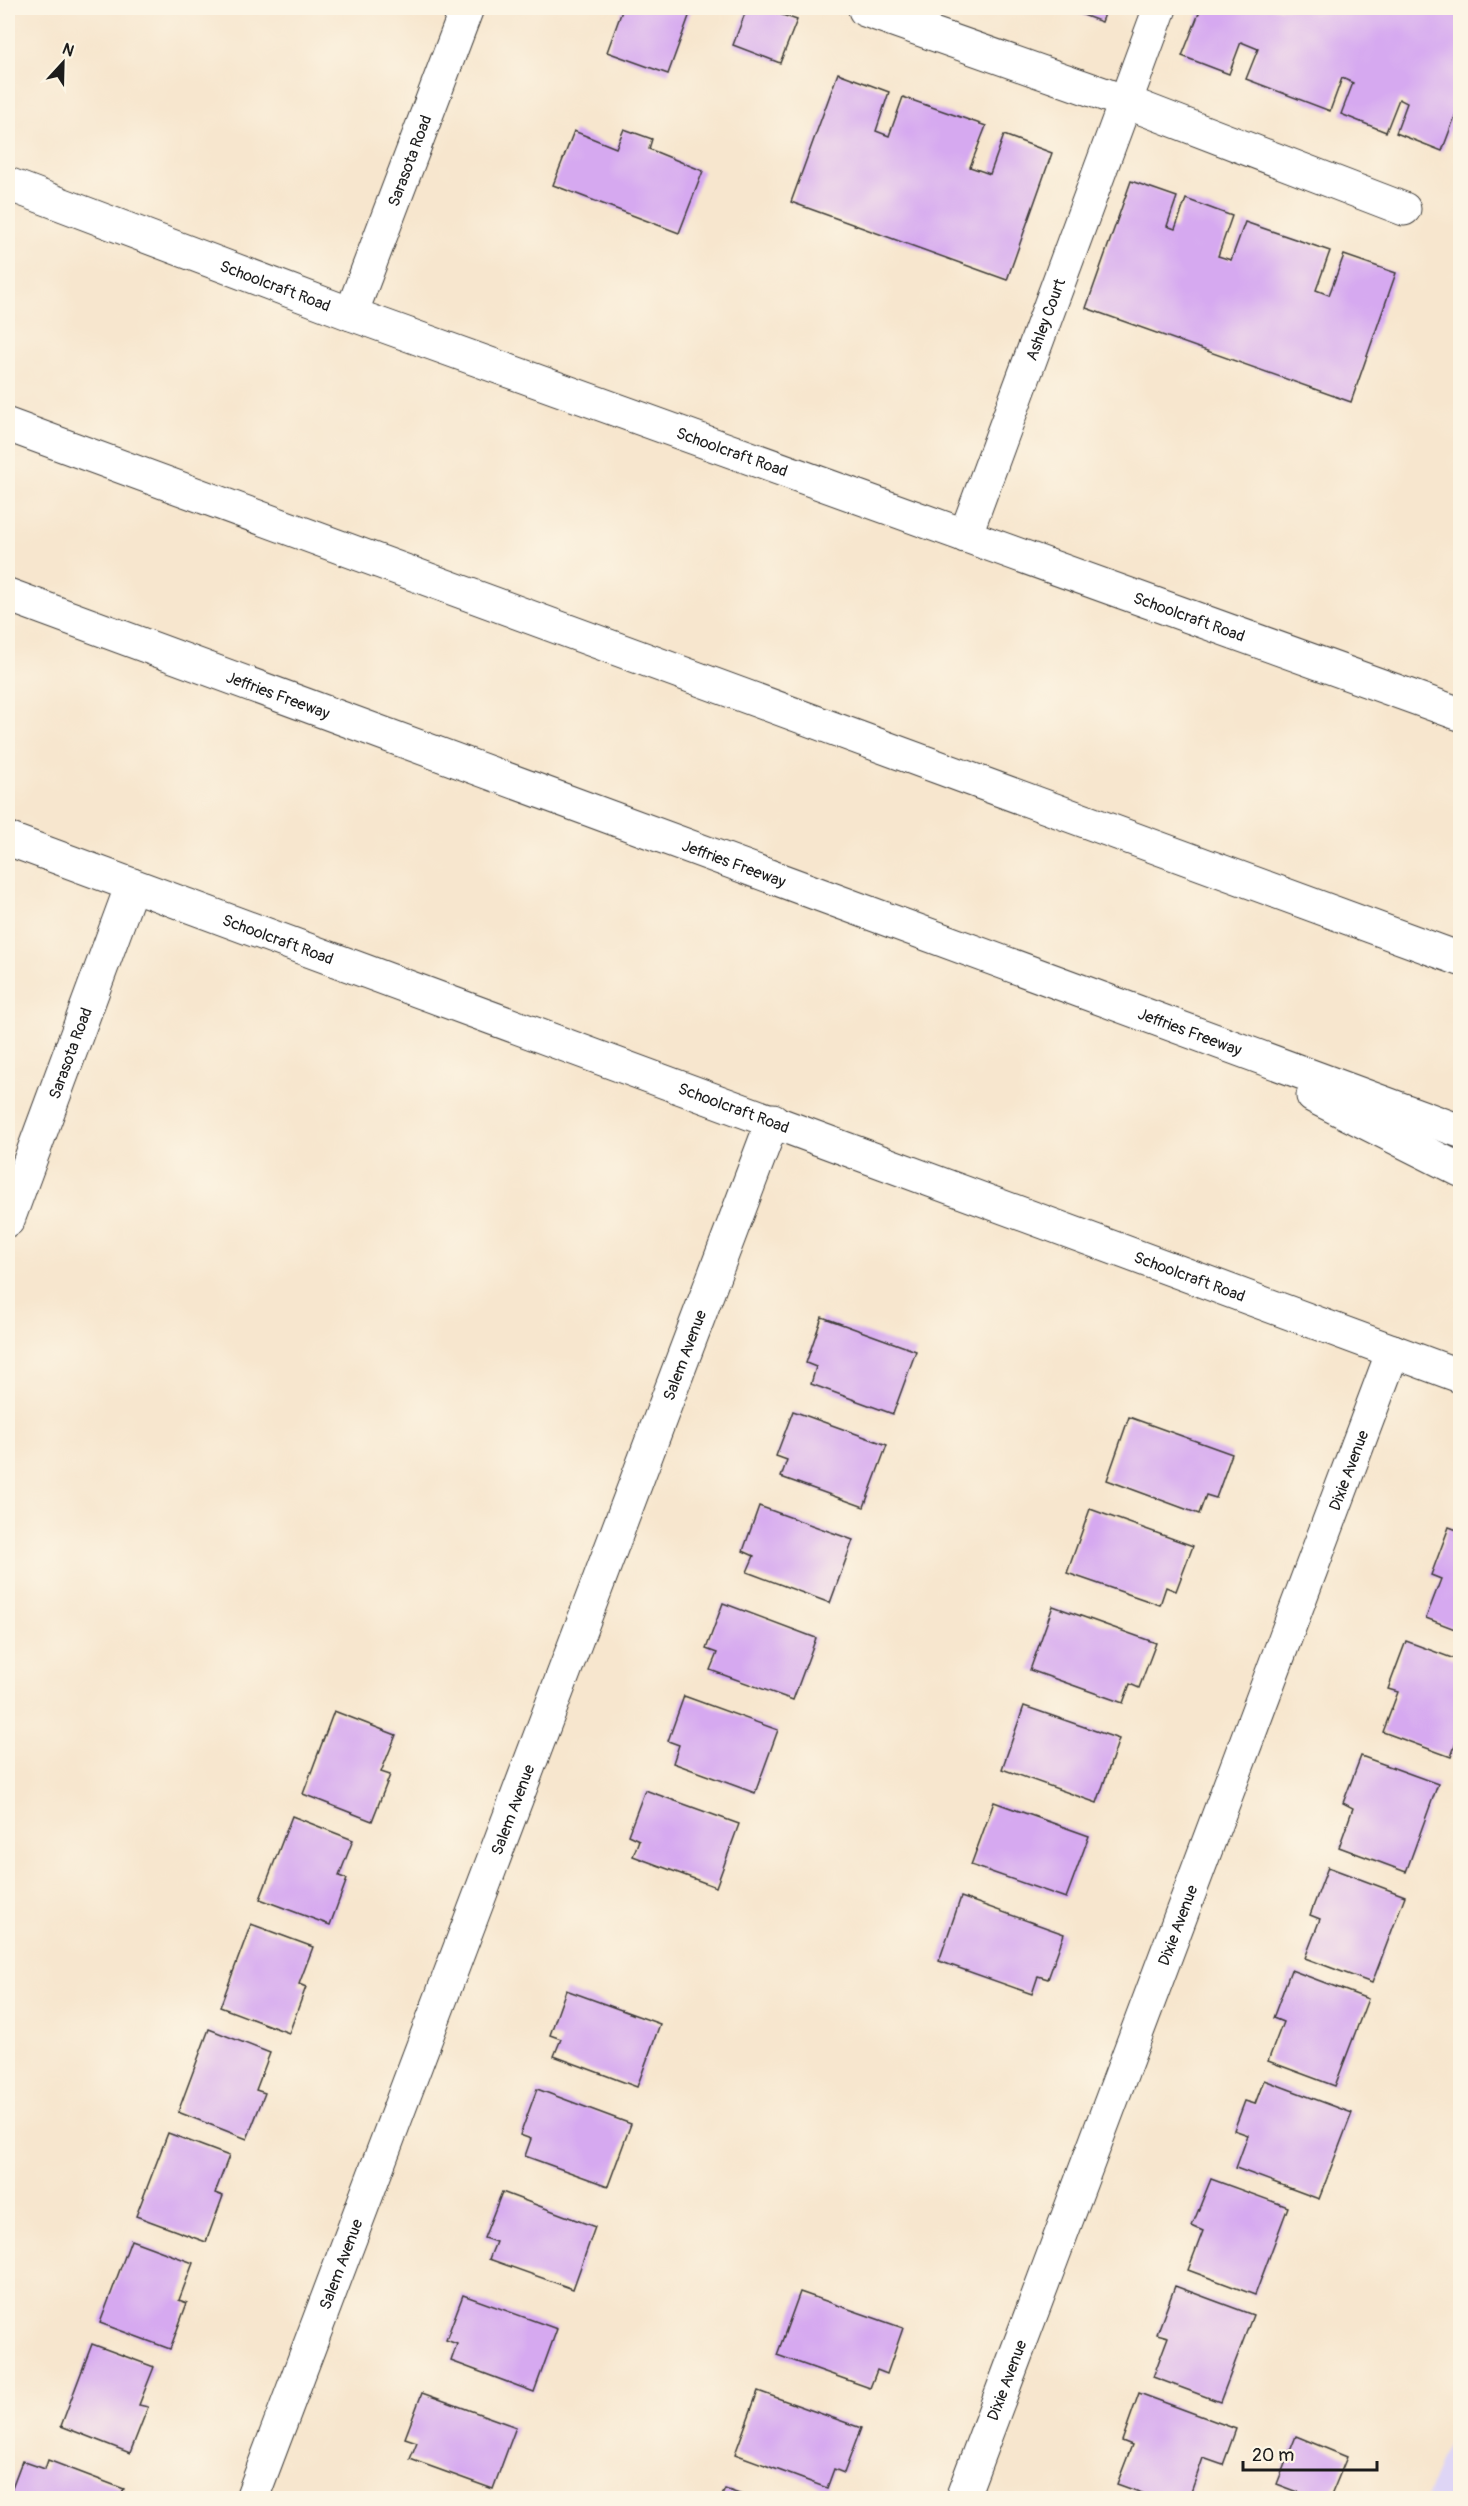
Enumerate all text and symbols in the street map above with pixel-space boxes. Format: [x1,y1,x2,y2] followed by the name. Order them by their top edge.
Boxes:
[33,33,93,93] north arrow
[59,39,77,61] text: N
[384,112,436,210] street label: Sarasota Road
[217,256,333,316] street label: Schoolcraft Road
[1022,275,1070,363] street label: Ashley Court
[673,423,790,482] street label: Schoolcraft Road
[1131,588,1247,647] street label: Schoolcraft Road
[223,667,333,724] street label: Jeffries Freeway
[679,836,789,892] street label: Jeffries Freeway
[219,910,336,969] street label: Schoolcraft Road
[1135,1004,1244,1061] street label: Jeffries Freeway
[45,1005,97,1102] street label: Sarasota Road
[675,1079,792,1138] street label: Schoolcraft Road
[1131,1247,1248,1307] street label: Schoolcraft Road
[659,1307,711,1403] street label: Salem Avenue
[1325,1427,1373,1514] street label: Dixie Avenue
[487,1762,539,1858] street label: Salem Avenue
[1154,1882,1202,1968] street label: Dixie Avenue
[315,2216,368,2313] street label: Salem Avenue
[983,2337,1031,2423] street label: Dixie Avenue
[1243,2434,1376,2472] scale bar
[1252,2444,1294,2467] text: 20 m

